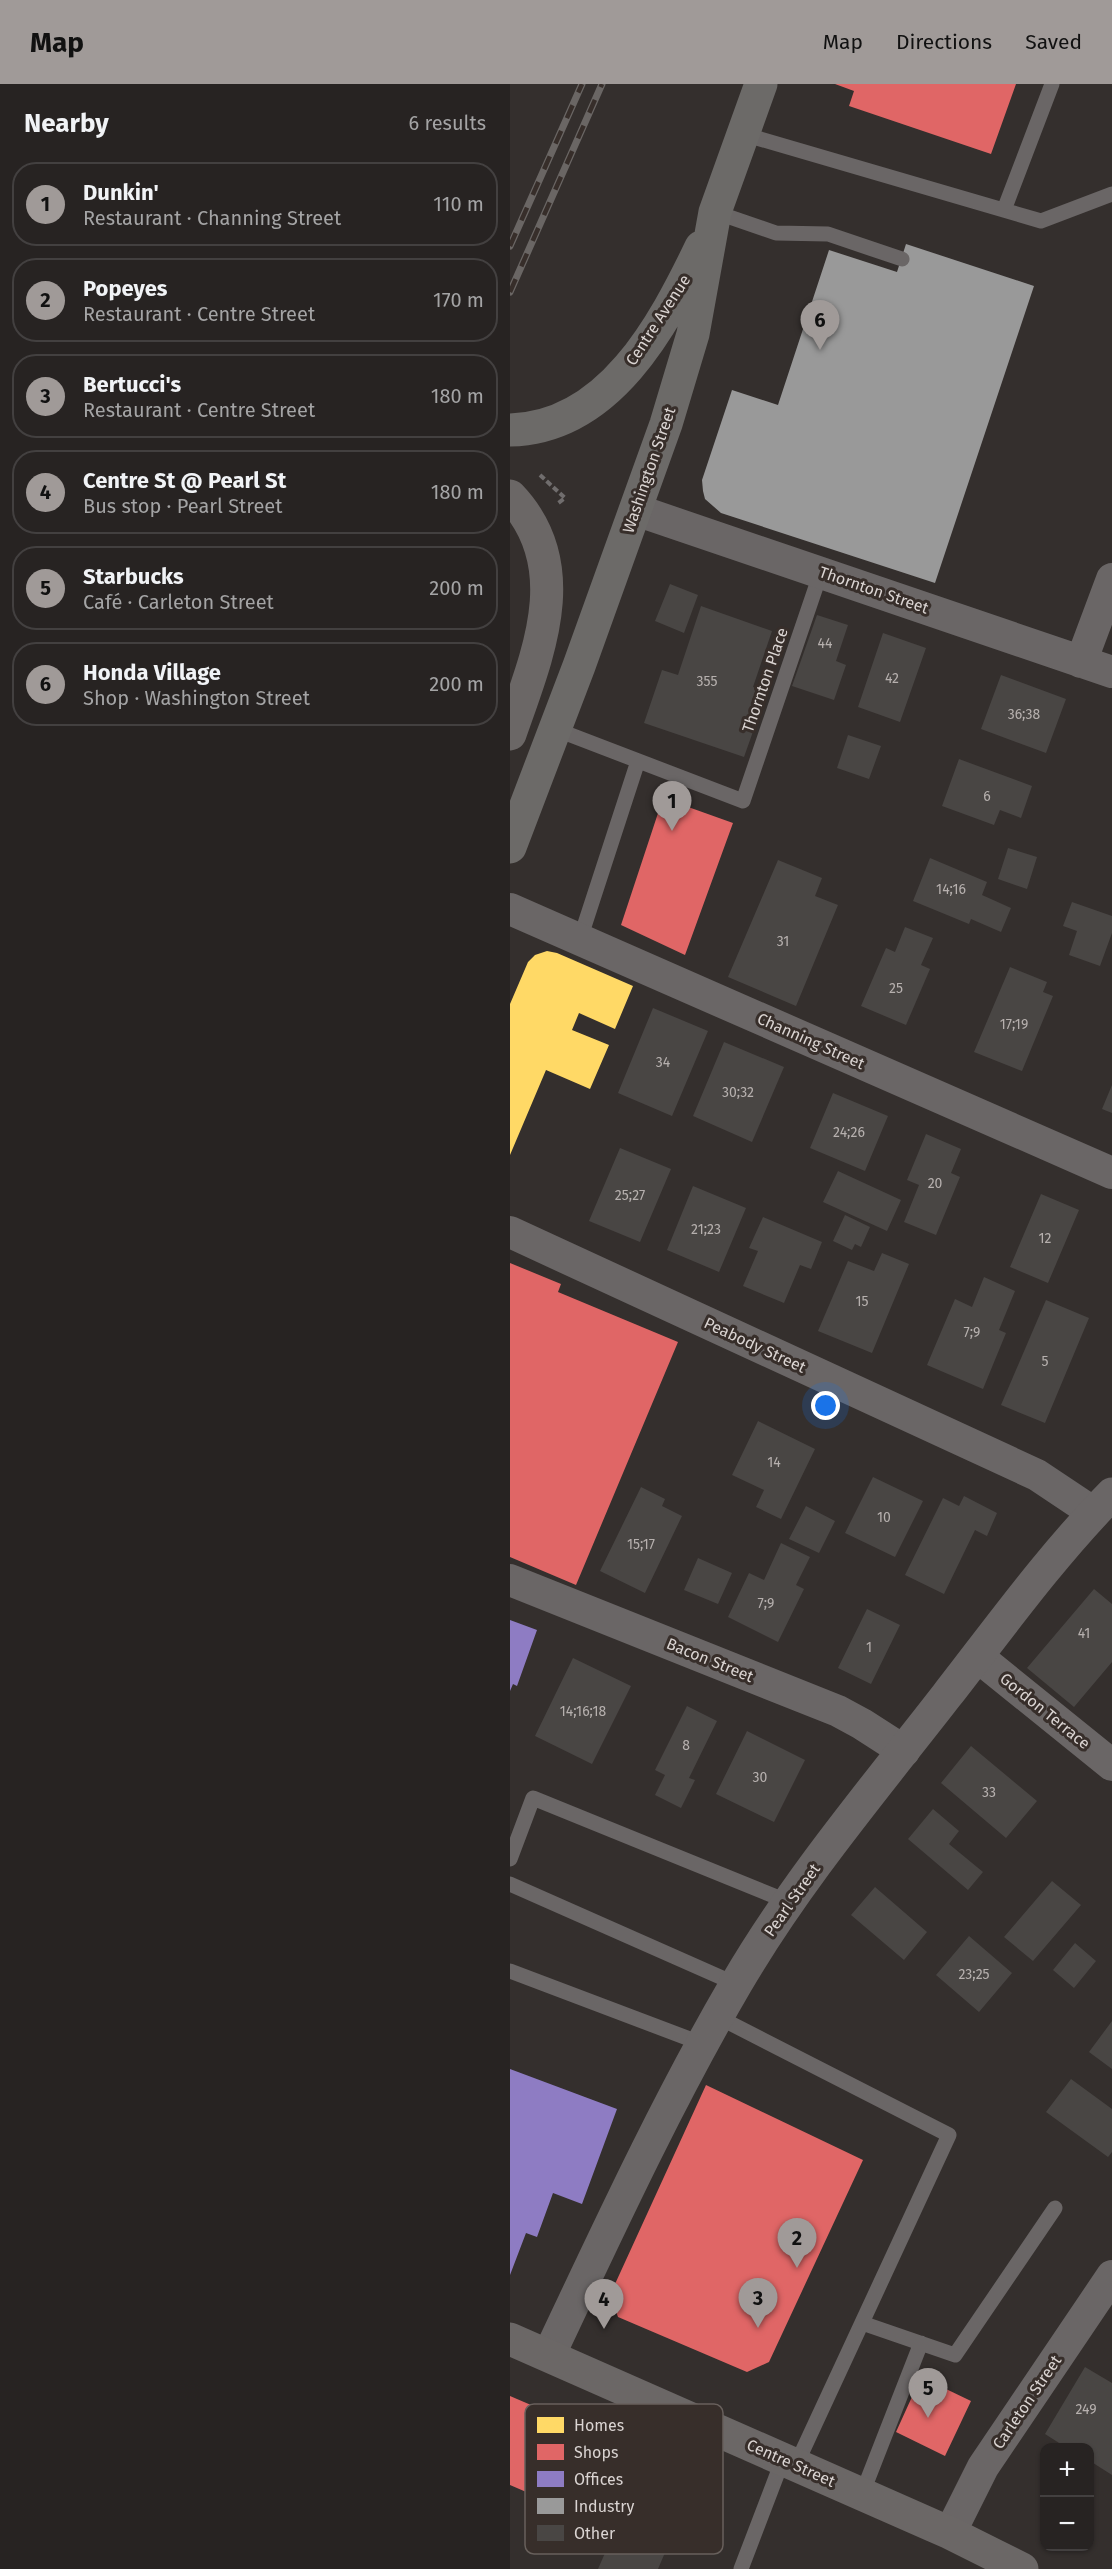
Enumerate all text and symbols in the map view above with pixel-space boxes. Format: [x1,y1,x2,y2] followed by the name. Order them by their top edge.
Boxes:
[30,26,84,59] text: Map
[823,29,863,55] text: Map
[896,29,992,55] text: Directions
[1025,29,1082,55] text: Saved
[24,108,109,139] text: Nearby
[409,111,486,135] text: 6 results
[83,179,159,206] text: Dunkin'
[41,192,50,216] text: 1
[433,192,484,216] text: 110 m
[83,206,341,230] text: Restaurant · Channing Street
[622,271,694,369] street label: Centre Avenue
[83,275,167,302] text: Popeyes
[40,288,51,312] text: 2
[433,288,484,312] text: 170 m
[800,300,840,350] pin: 6
[83,302,315,326] text: Restaurant · Centre Street
[83,371,181,398] text: Bertucci's
[40,384,51,408] text: 3
[431,384,484,408] text: 180 m
[83,398,315,422] text: Restaurant · Centre Street
[618,404,680,536] street label: Washington Street
[83,467,286,494] text: Centre St @ Pearl St
[40,480,51,504] text: 4
[431,480,484,504] text: 180 m
[83,494,282,518] text: Bus stop · Pearl Street
[817,562,931,618] street label: Thornton Street
[83,563,184,590] text: Starbucks
[40,576,51,600] text: 5
[429,576,484,600] text: 200 m
[83,590,274,614] text: Café · Carleton Street
[738,625,792,735] street label: Thornton Place
[818,635,833,652] house number: 44
[83,659,221,686] text: Honda Village
[885,670,899,687] house number: 42
[40,672,51,696] text: 6
[429,672,484,696] text: 200 m
[697,673,717,690] house number: 355
[83,686,310,710] text: Shop · Washington Street
[1008,706,1041,723] house number: 36;38
[652,782,692,831] pin: 1
[983,788,991,805] house number: 6
[936,881,966,898] house number: 14;16
[777,933,789,950] house number: 31
[889,980,903,997] house number: 25
[754,1009,868,1073] street label: Channing Street
[1000,1016,1028,1033] house number: 17;19
[656,1054,671,1071] house number: 34
[722,1084,754,1101] house number: 30;32
[833,1124,865,1141] house number: 24;26
[928,1175,943,1192] house number: 20
[615,1187,645,1204] house number: 25;27
[691,1221,721,1238] house number: 21;23
[1039,1230,1052,1247] house number: 12
[855,1293,869,1310] house number: 15
[701,1313,809,1377] street label: Peabody Street
[964,1324,980,1341] house number: 7;9
[1041,1353,1049,1370] house number: 5
[811,1391,840,1420] your location
[767,1454,781,1471] house number: 14
[877,1509,891,1526] house number: 10
[627,1536,655,1553] house number: 15;17
[758,1595,774,1612] house number: 7;9
[1078,1625,1090,1642] house number: 41
[664,1634,756,1686] street label: Bacon Street
[866,1639,872,1656] house number: 1
[996,1669,1094,1753] street label: Gordon Terrace
[560,1703,606,1720] house number: 14;16;18
[682,1737,690,1754] house number: 8
[753,1769,768,1786] house number: 30
[982,1784,996,1801] house number: 33
[760,1860,824,1940] street label: Pearl Street
[958,1966,990,1983] house number: 23;25
[778,2218,816,2268] pin: 2
[738,2278,778,2328] pin: 3
[584,2280,623,2329] pin: 4
[989,2351,1065,2452] street label: Carleton Street
[908,2368,948,2418] pin: 5
[1075,2401,1097,2418] house number: 249
[525,2404,723,2554] legend
[574,2416,624,2435] text: Homes
[744,2435,838,2491] street label: Centre Street
[574,2443,618,2462] text: Shops
[1040,2443,1094,2551] map controls
[1040,2443,1094,2497] button: +
[574,2470,623,2489] text: Offices
[574,2497,634,2516] text: Industry
[1040,2497,1094,2551] button: −
[574,2524,616,2543] text: Other

